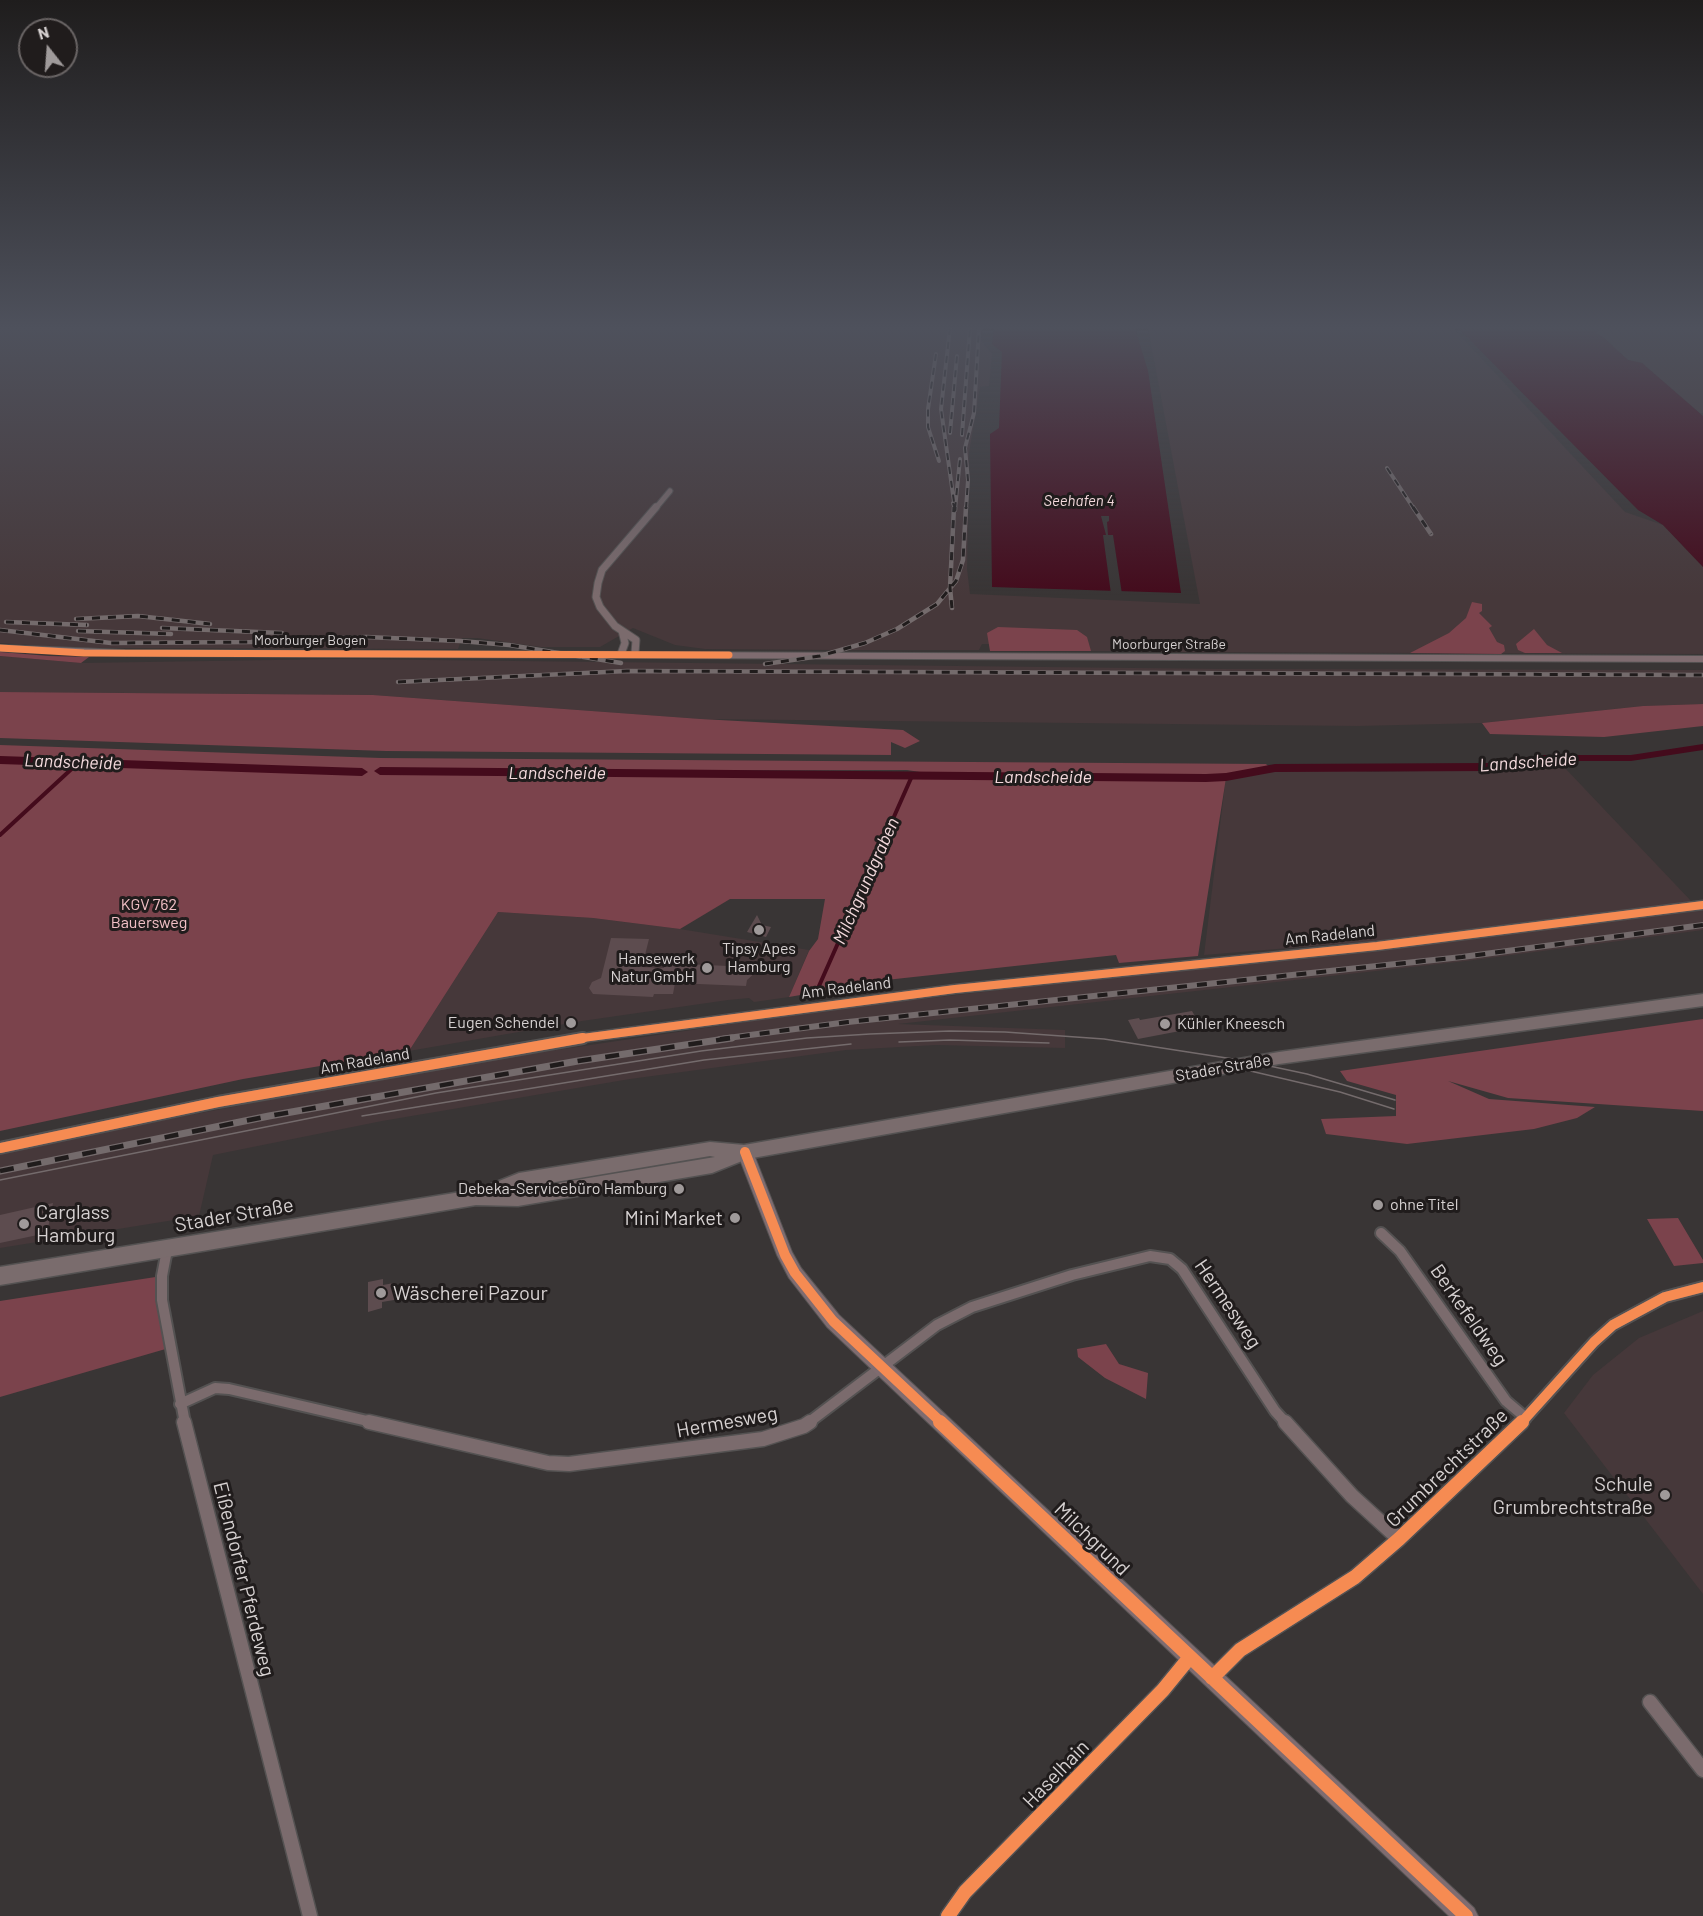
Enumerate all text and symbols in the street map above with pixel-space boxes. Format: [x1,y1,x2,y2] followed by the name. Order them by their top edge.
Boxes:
[18,18,78,78] north arrow
[35,22,51,43] text: N
[1044,492,1114,510] water label: Seehafen 4
[254,632,366,648] street label: Moorburger Bogen
[1112,636,1226,652] street label: Moorburger Straße
[1479,748,1577,776] water label: Landscheide
[24,750,122,774] water label: Landscheide
[508,762,606,784] water label: Landscheide
[994,766,1092,788] water label: Landscheide
[828,814,904,948] water label: Milchgrundgraben
[111,895,187,933] park label: KGV 762 Bauersweg
[1284,921,1376,949] street label: Am Radeland
[752,923,766,937] marker: Tipsy Apes Hamburg
[722,939,796,977] place label: Tipsy Apes Hamburg
[610,949,695,987] place label: Hansewerk Natur GmbH
[700,961,714,975] marker: Hansewerk Natur GmbH
[800,973,892,1003] street label: Am Radeland
[448,1013,559,1033] place label: Eugen Schendel
[1177,1014,1285,1034] place label: Kühler Kneesch
[564,1016,578,1030] marker: Eugen Schendel
[1158,1017,1172,1031] marker: Kühler Kneesch
[319,1044,411,1078] street label: Am Radeland
[1174,1050,1272,1086] street label: Stader Straße
[458,1179,667,1199] place label: Debeka-Servicebüro Hamburg
[672,1182,686,1196] marker: Debeka-Servicebüro Hamburg
[173,1193,295,1237] street label: Stader Straße
[1390,1195,1458,1215] place label: ohne Titel
[1371,1198,1385,1212] marker: ohne Titel
[36,1200,115,1247] place label: Carglass Hamburg
[624,1206,723,1230] place label: Mini Market
[728,1211,742,1225] marker: Mini Market
[17,1217,31,1231] marker: Carglass Hamburg
[1189,1255,1267,1353] street label: Hermesweg
[1425,1260,1513,1370] street label: Berkefeldweg
[393,1281,548,1305] place label: Wäscherei Pazour
[374,1286,388,1300] marker: Wäscherei Pazour
[675,1401,779,1443] street label: Hermesweg
[1381,1404,1513,1532] street label: Grumbrechtstraße
[1493,1472,1653,1519] place label: Schule Grumbrechtstraße
[208,1479,280,1679] street label: Eißendorfer Pferdeweg
[1658,1488,1672,1502] marker: Schule Grumbrechtstraße
[1049,1497,1135,1581] street label: Milchgrund
[1018,1735,1094,1813] street label: Haselhain

